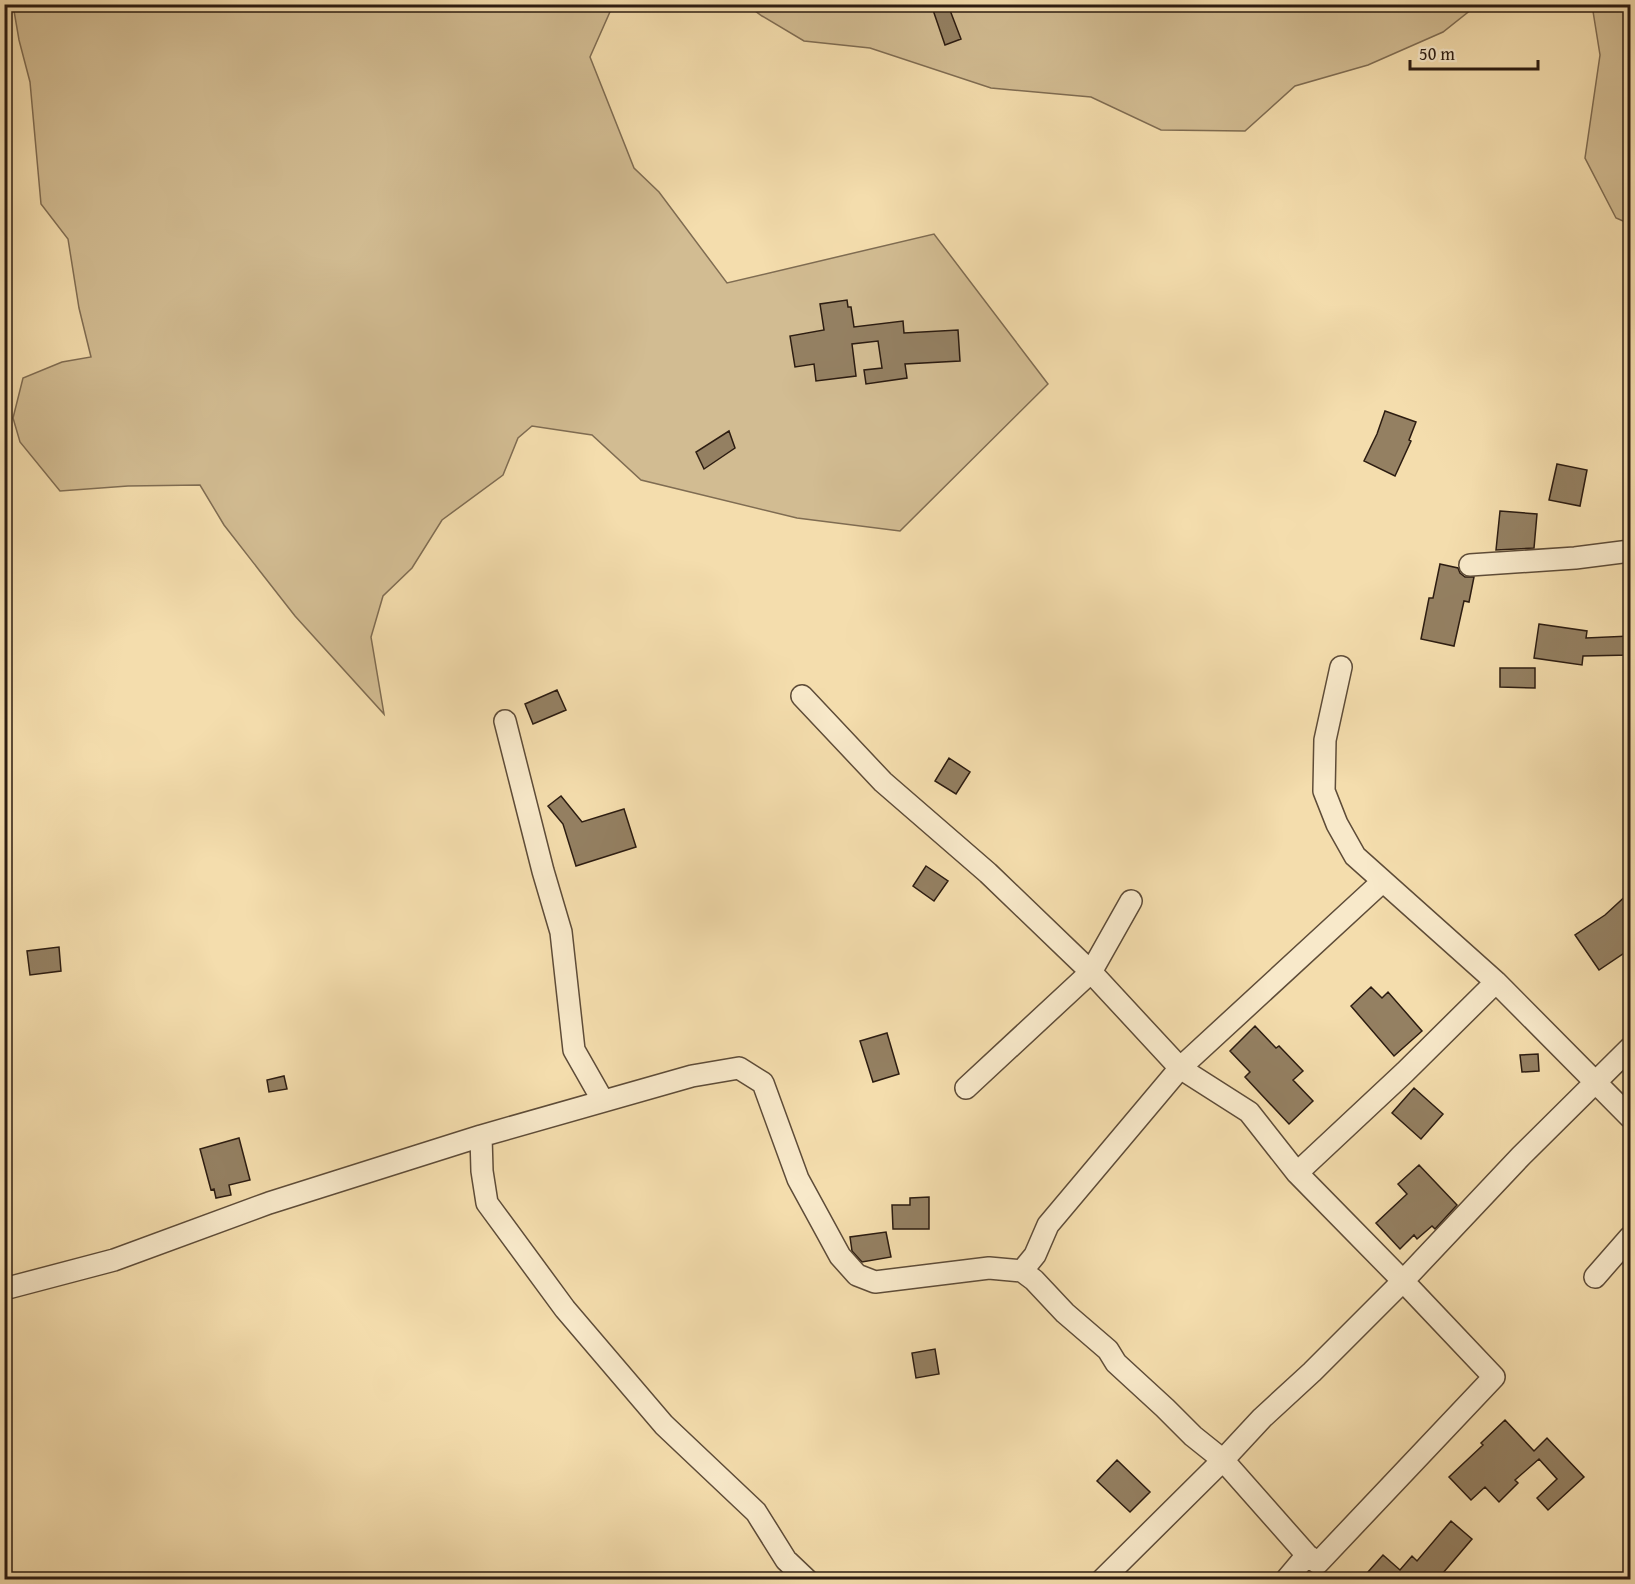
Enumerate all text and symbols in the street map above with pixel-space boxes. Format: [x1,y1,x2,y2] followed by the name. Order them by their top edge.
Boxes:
[1410,33,1538,71] scale bar
[1419,40,1455,67] text: 50 m

